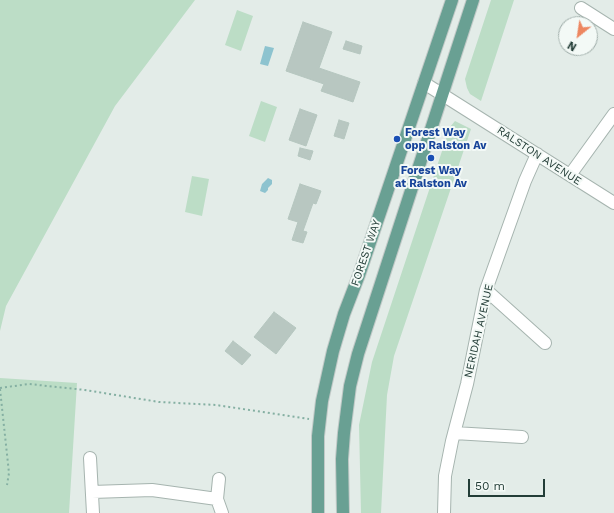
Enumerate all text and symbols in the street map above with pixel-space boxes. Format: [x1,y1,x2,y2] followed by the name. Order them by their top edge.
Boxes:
[558,16,598,56] north arrow
[565,38,579,54] text: N
[494,124,584,188] street label: RALSTON AVENUE
[405,126,486,152] place label: Forest Way opp Ralston Av
[392,134,402,144] marker: Forest Way opp Ralston Av
[426,153,436,163] marker: Forest Way at Ralston Av
[395,164,467,190] place label: Forest Way at Ralston Av
[348,218,384,288] street label: FOREST WAY
[462,283,496,379] street label: NERIDAH AVENUE
[470,471,547,497] scale bar
[475,479,505,493] text: 50 m

